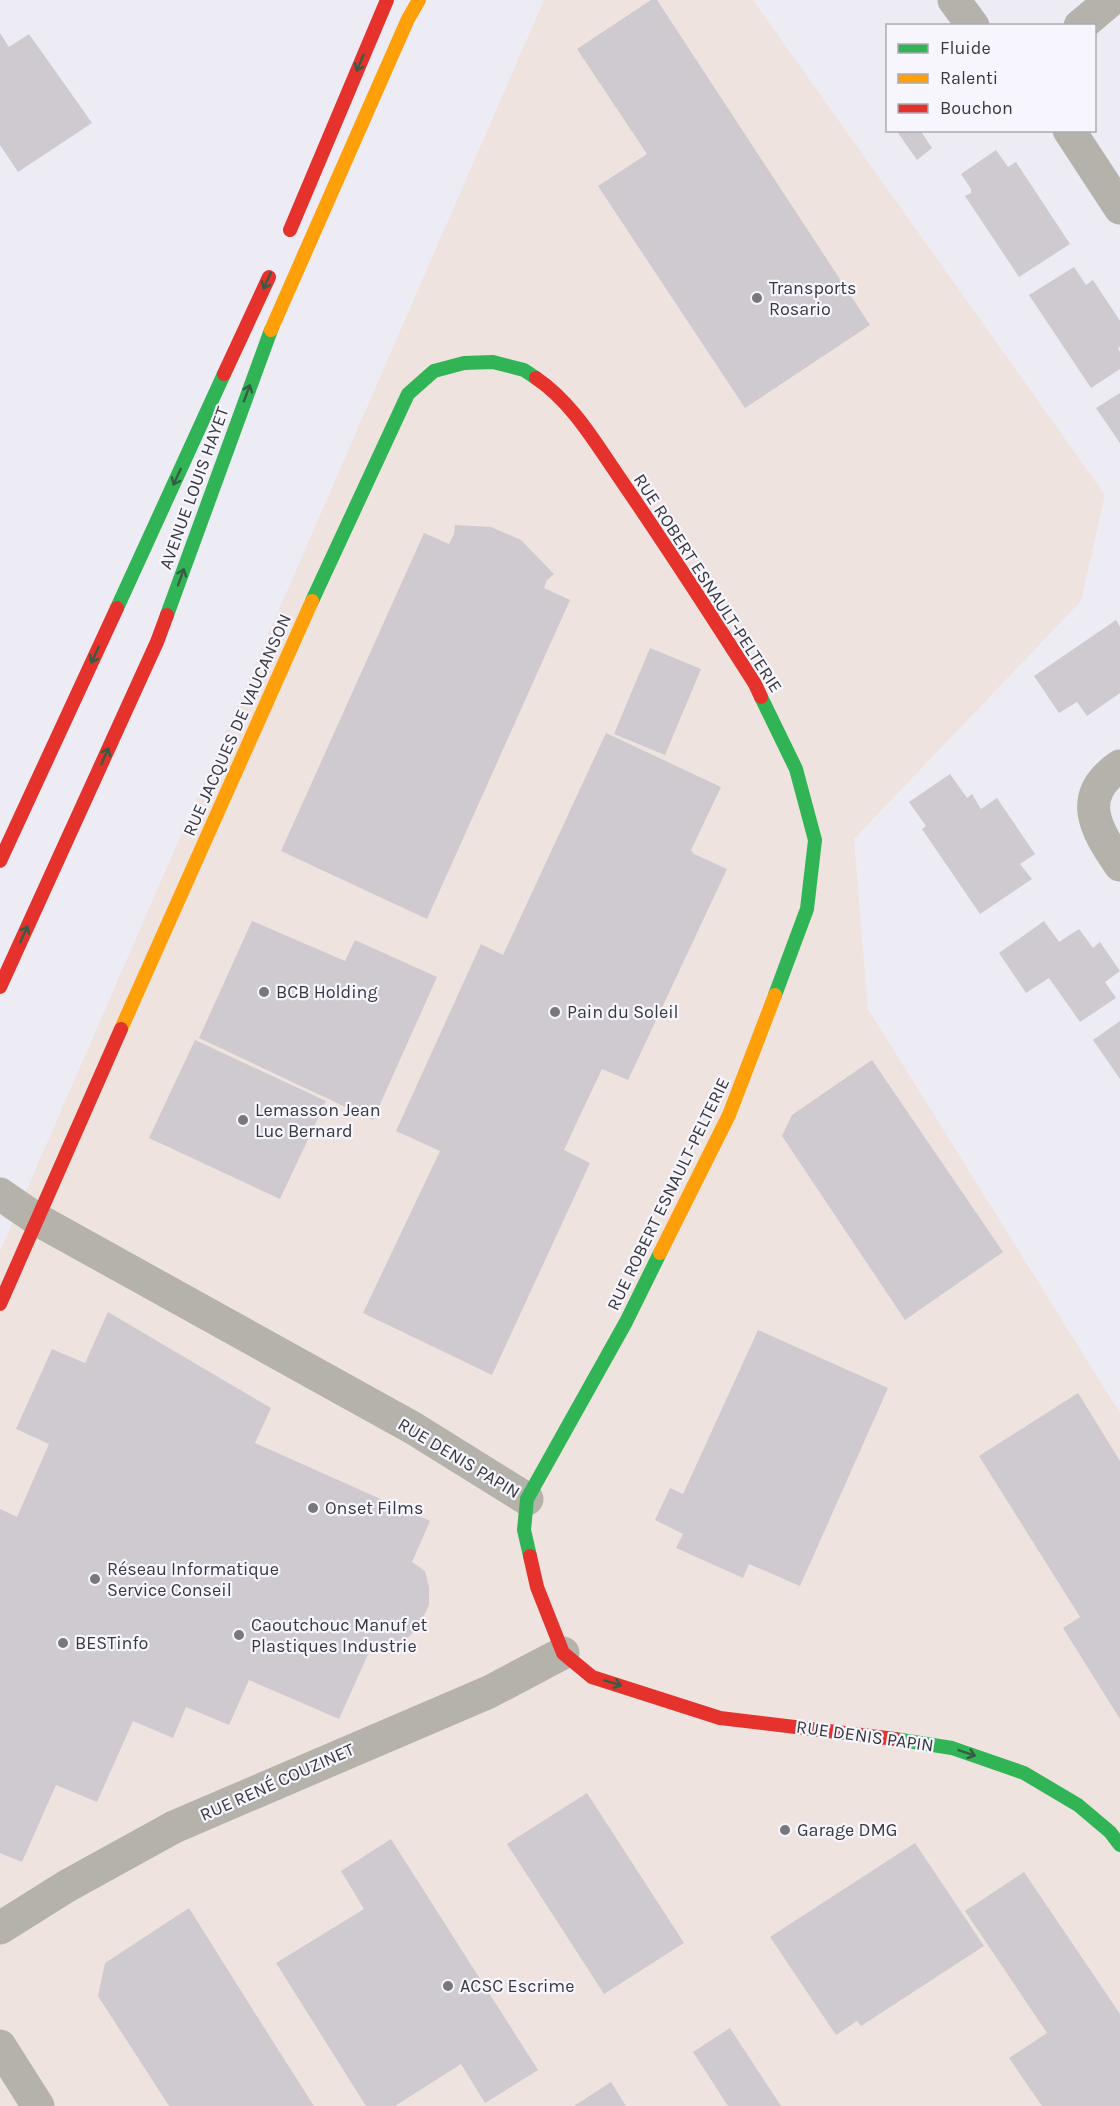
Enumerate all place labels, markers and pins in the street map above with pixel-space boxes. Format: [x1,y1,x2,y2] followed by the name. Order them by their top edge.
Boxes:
[769,277,857,320] place label: Transports Rosario
[750,291,764,305] marker: Transports Rosario
[276,981,378,1003] place label: BCB Holding
[257,985,271,999] marker: BCB Holding
[567,1001,679,1023] place label: Pain du Soleil
[548,1005,562,1019] marker: Pain du Soleil
[255,1099,381,1142] place label: Lemasson Jean Luc Bernard
[236,1113,250,1127] marker: Lemasson Jean Luc Bernard
[325,1497,423,1519] place label: Onset Films
[306,1501,320,1515] marker: Onset Films
[107,1558,279,1601] place label: Réseau Informatique Service Conseil
[88,1572,102,1586] marker: Réseau Informatique Service Conseil
[251,1614,427,1657] place label: Caoutchouc Manuf et Plastiques Industrie
[232,1628,246,1642] marker: Caoutchouc Manuf et Plastiques Industrie
[75,1632,148,1654] place label: BESTinfo
[56,1636,70,1650] marker: BESTinfo
[797,1819,897,1841] place label: Garage DMG
[778,1823,792,1837] marker: Garage DMG
[460,1975,574,1997] place label: ACSC Escrime
[441,1979,455,1993] marker: ACSC Escrime

